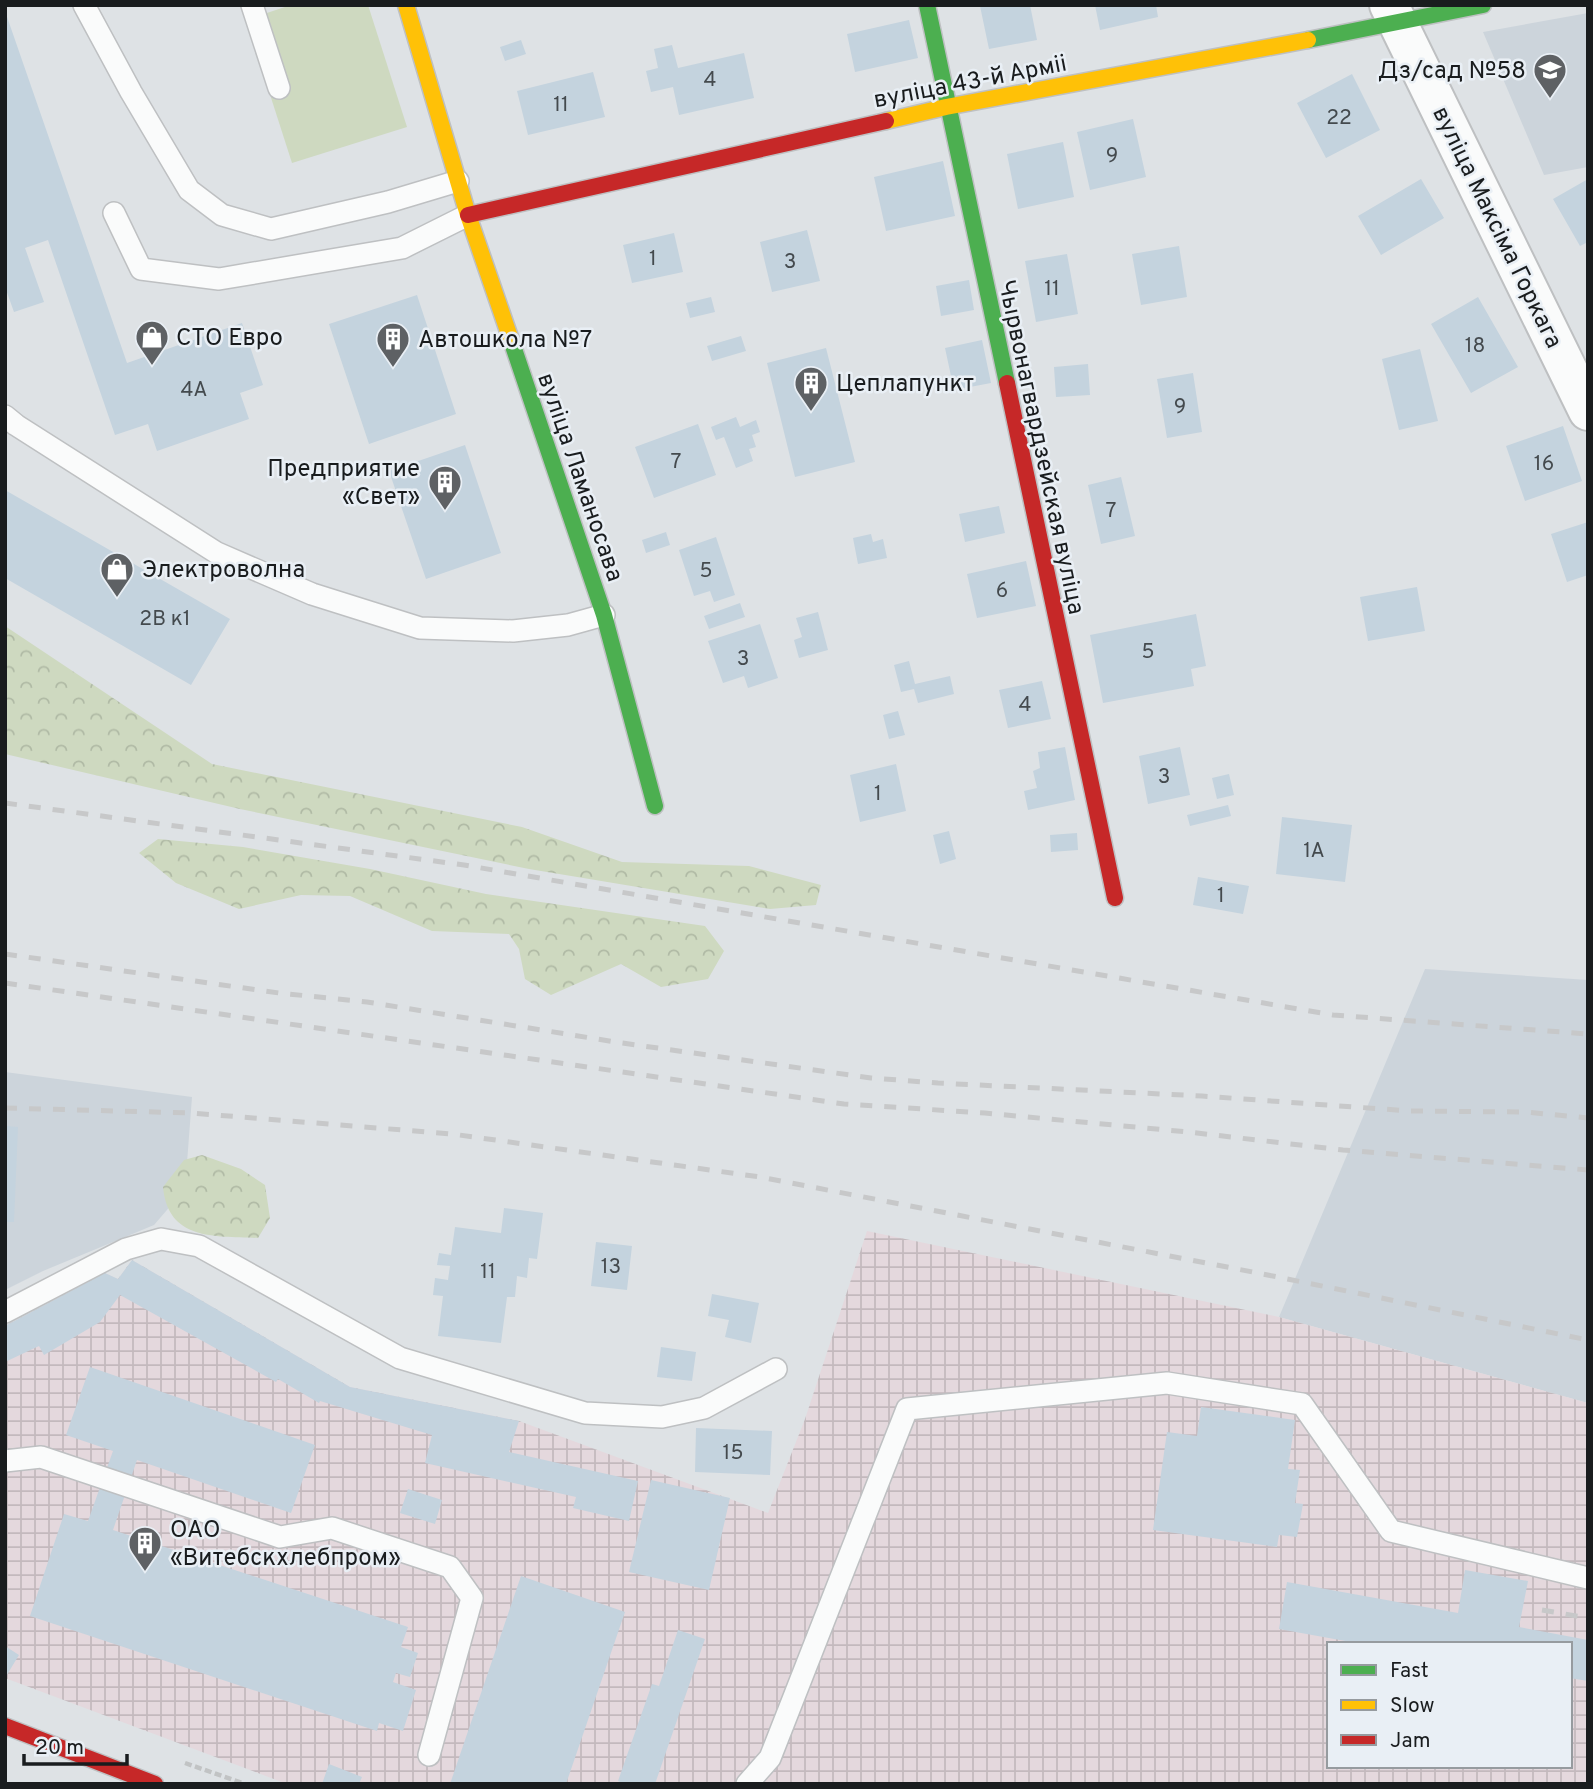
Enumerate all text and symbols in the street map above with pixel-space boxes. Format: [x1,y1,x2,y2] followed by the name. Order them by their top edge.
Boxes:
[871,50,1069,116] street label: вуліца 43-й Арміі
[1531,51,1569,100] school or university icon: Дз/сад №58
[1378,57,1526,87] place label: Дз/сад №58
[703,67,717,94] house number: 4
[553,92,569,119] house number: 11
[1424,102,1568,354] street label: вуліца Максіма Горкага
[1326,105,1352,132] house number: 22
[1106,143,1118,170] house number: 9
[649,246,657,273] house number: 1
[784,249,796,276] house number: 3
[1044,276,1060,303] house number: 11
[990,277,1090,617] street label: Чырвонагвардзейская вуліца
[133,318,171,367] shop icon: СТО Евро
[374,320,412,369] building icon: Автошкола №7
[176,324,283,354] place label: СТО Евро
[418,326,592,356] place label: Автошкола №7
[1465,333,1485,360] house number: 18
[792,364,830,413] building icon: Цеплапункт
[529,369,629,586] street label: вуліца Ламаносава
[836,370,974,400] place label: Цеплапункт
[181,377,207,404] house number: 4А
[1174,394,1186,421] house number: 9
[671,449,682,476] house number: 7
[1534,451,1554,478] house number: 16
[267,455,420,513] place label: Предприятие «Свет»
[426,463,464,512] building icon: Предприятие «Свет»
[1106,498,1117,525] house number: 7
[98,550,136,599] shop icon: Электроволна
[142,556,305,586] place label: Электроволна
[699,558,713,585] house number: 5
[996,578,1008,605] house number: 6
[139,606,191,633] house number: 2В к1
[1141,639,1155,666] house number: 5
[737,646,749,673] house number: 3
[1018,692,1032,719] house number: 4
[1158,764,1170,791] house number: 3
[874,781,882,808] house number: 1
[1303,838,1325,865] house number: 1А
[1217,883,1225,910] house number: 1
[601,1254,621,1281] house number: 13
[480,1259,496,1286] house number: 11
[723,1440,743,1467] house number: 15
[170,1516,401,1574] place label: ОАО «Витебскхлебпром»
[126,1524,164,1573] building icon: ОАО «Витебскхлебпром»
[1327,1642,1572,1768] legend
[1390,1658,1429,1685] text: Fast
[1390,1693,1435,1720] text: Slow
[24,1722,128,1766] scale bar
[1390,1728,1431,1755] text: Jam
[35,1735,84,1762] text: 20 m

